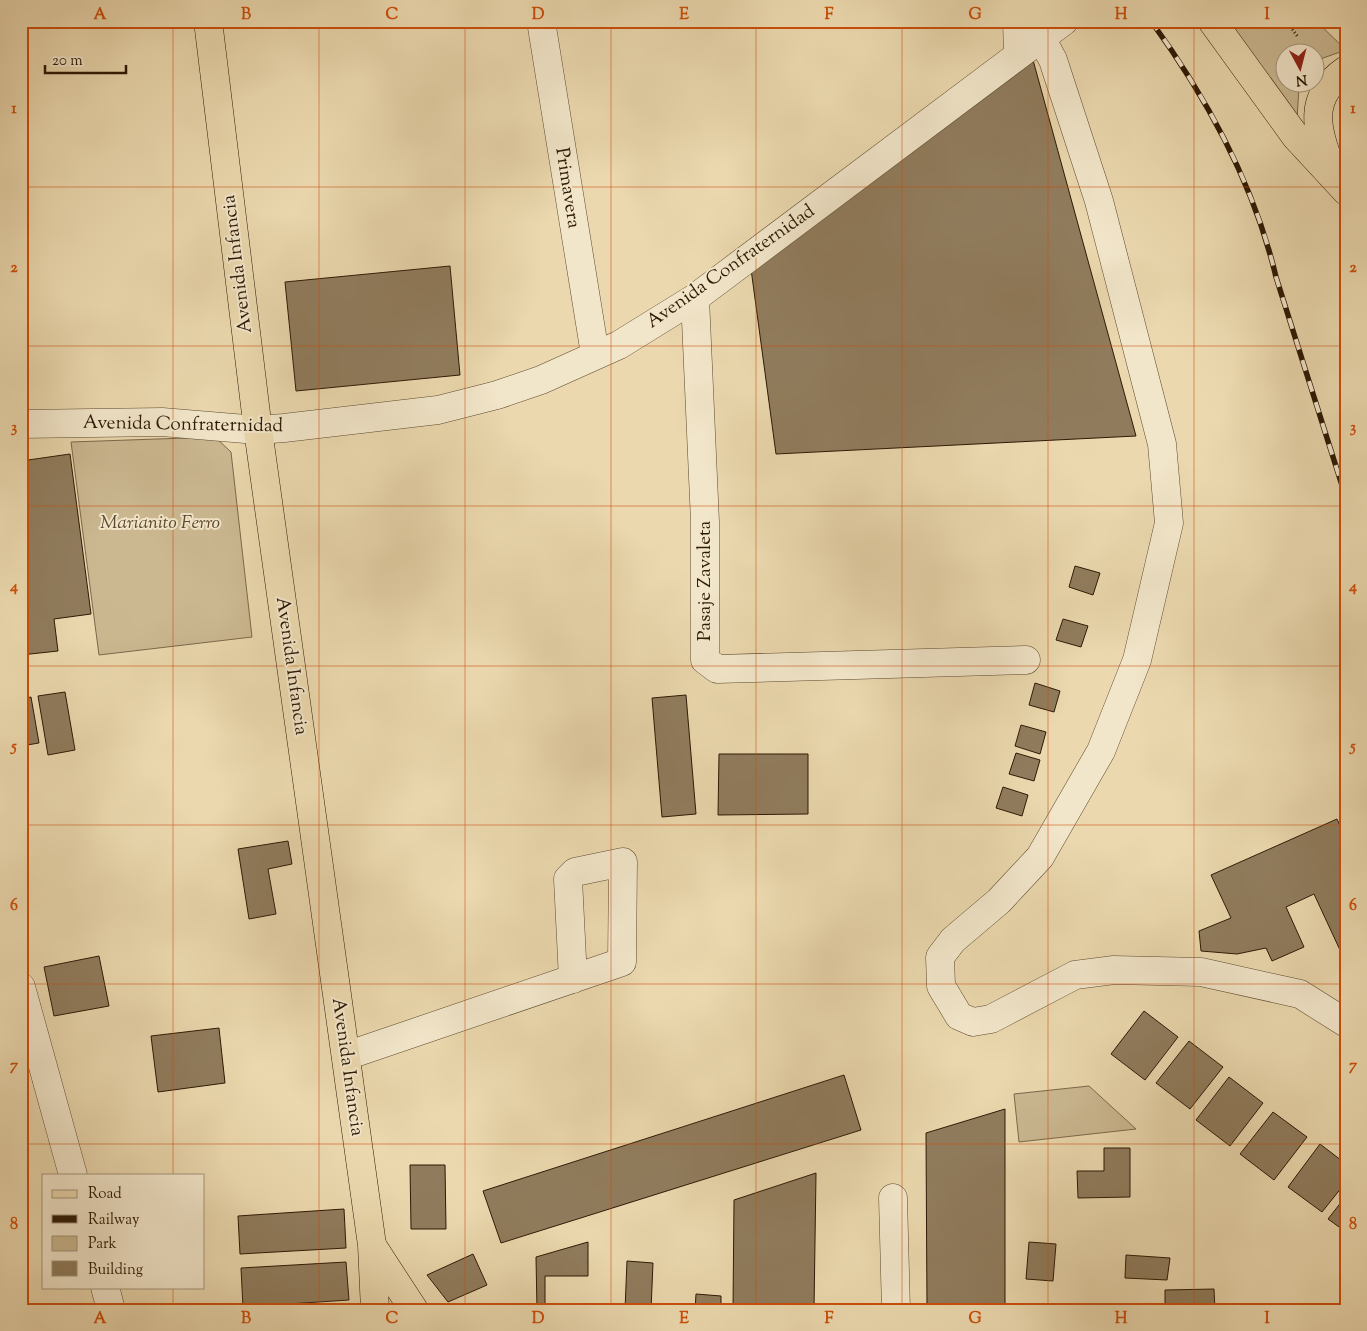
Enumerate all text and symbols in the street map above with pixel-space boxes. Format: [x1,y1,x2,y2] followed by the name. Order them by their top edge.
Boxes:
[94,4,107,27] text: A
[241,4,251,27] text: B
[386,4,399,27] text: C
[532,4,545,27] text: D
[679,4,689,27] text: E
[825,4,834,27] text: F
[968,4,982,27] text: G
[1115,4,1128,27] text: H
[1264,4,1270,27] text: I
[45,42,126,74] scale bar
[1274,42,1324,92] north arrow
[52,51,83,72] text: 20 m
[1295,68,1308,90] text: N
[11,98,17,121] text: 1
[1350,98,1356,121] text: 1
[547,146,587,230] street label: Primavera
[216,193,260,335] street label: Avenida Infancia
[641,198,821,336] street label: Avenida Confraternidad
[10,257,18,280] text: 2
[1349,257,1357,280] text: 2
[83,410,284,440] street label: Avenida Confraternidad
[11,417,18,440] text: 3
[1350,417,1357,440] text: 3
[100,510,220,537] park label: Marianito Ferro
[692,521,719,641] street label: Pasaje Zavaleta
[9,576,18,599] text: 4
[1348,576,1357,599] text: 4
[268,595,314,737] street label: Avenida Infancia
[9,736,17,759] text: 5
[1348,736,1356,759] text: 5
[10,895,18,918] text: 6
[1349,895,1357,918] text: 6
[324,996,370,1138] street label: Avenida Infancia
[10,1055,19,1078] text: 7
[1349,1055,1358,1078] text: 7
[42,1174,205,1288] legend
[88,1184,122,1205] text: Road
[88,1210,140,1231] text: Railway
[10,1214,18,1237] text: 8
[1349,1214,1357,1237] text: 8
[88,1234,117,1255] text: Park
[88,1260,143,1281] text: Building
[94,1308,107,1331] text: A
[241,1308,251,1331] text: B
[386,1308,399,1331] text: C
[532,1308,545,1331] text: D
[679,1308,689,1331] text: E
[825,1308,834,1331] text: F
[968,1308,982,1331] text: G
[1115,1308,1128,1331] text: H
[1264,1308,1270,1331] text: I

